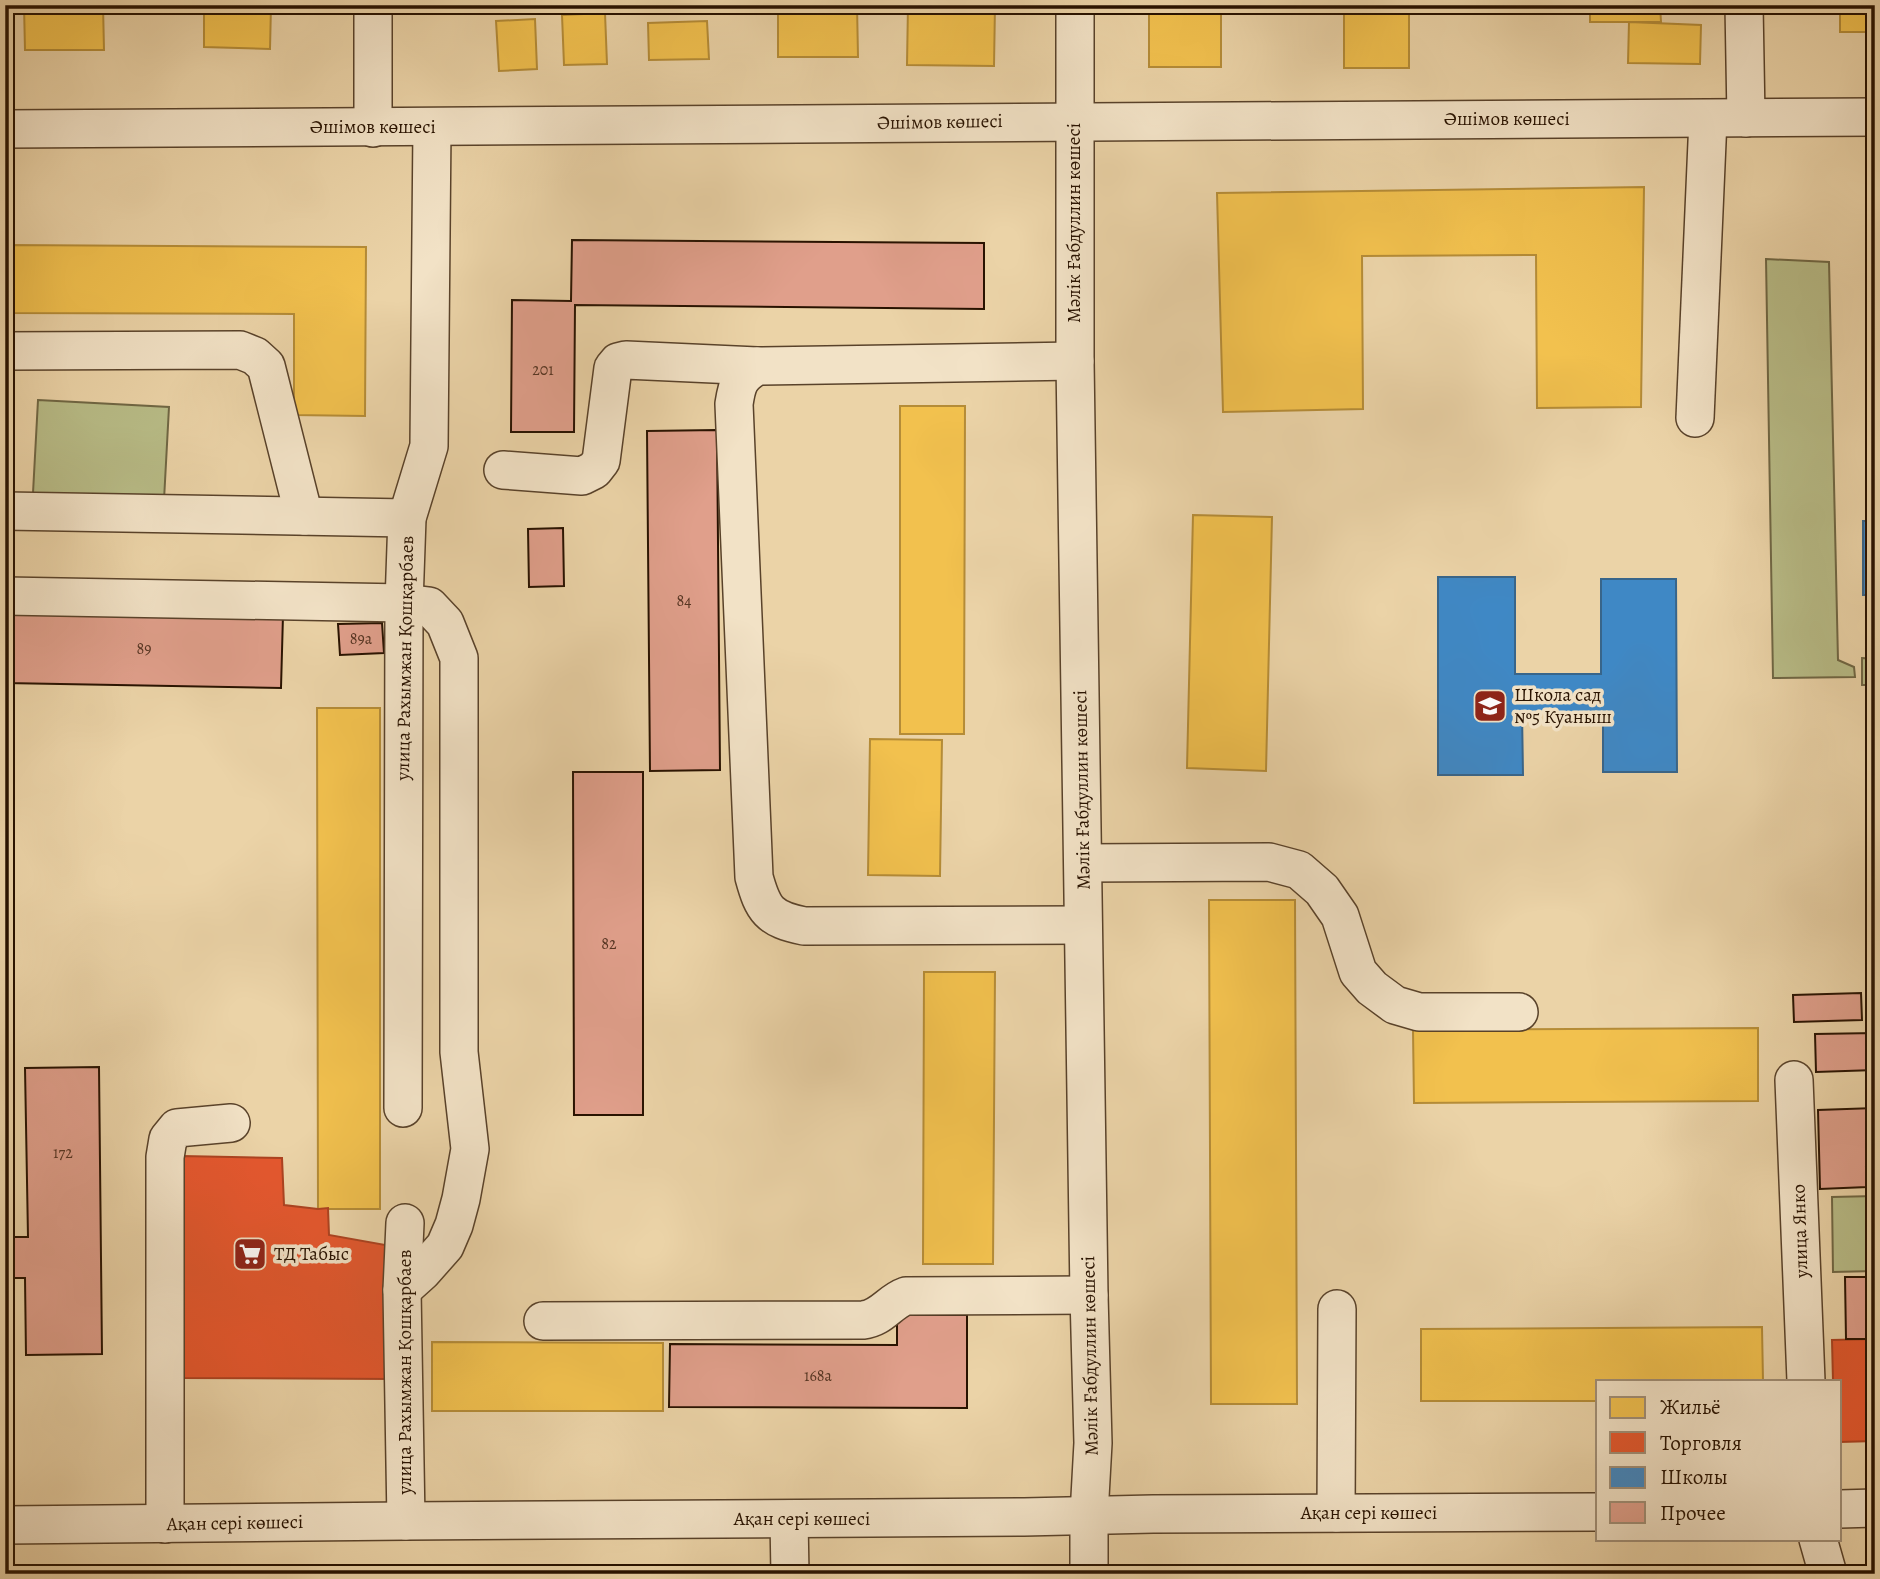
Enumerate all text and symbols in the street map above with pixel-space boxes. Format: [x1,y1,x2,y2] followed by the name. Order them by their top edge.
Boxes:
[1444,106,1570,132] street label: Әшімов көшесі
[877,108,1003,136] street label: Әшімов көшесі
[310,114,436,140] street label: Әшімов көшесі
[1061,123,1087,323] street label: Мәлік Ғабдуллин көшесі
[532,359,554,381] house number: 201
[390,535,420,782] street label: улица Рахымжан Қошқарбаев
[676,590,692,612] house number: 84
[350,628,373,650] house number: 89а
[136,638,152,660] house number: 89
[1514,682,1612,730] place label: Школа сад №5 Куаныш
[1471,687,1509,725] school or university icon: Школа сад №5 Куаныш
[1067,690,1097,890] street label: Мәлік Ғабдуллин көшесі
[601,933,617,955] house number: 82
[53,1142,73,1164] house number: 172
[1785,1184,1815,1279] street label: улица Янко
[231,1235,269,1273] supermarket icon: ТД Табыс
[274,1241,349,1267] place label: ТД Табыс
[392,1249,418,1496] street label: улица Рахымжан Қошқарбаев
[1075,1256,1105,1456] street label: Мәлік Ғабдуллин көшесі
[804,1365,833,1387] house number: 168а
[1596,1380,1842,1540] legend
[1660,1393,1721,1421] text: Жильё
[1660,1429,1742,1457] text: Торговля
[1660,1463,1728,1491] text: Школы
[1660,1499,1726,1527] text: Прочее
[1300,1500,1437,1526] street label: Ақан сері көшесі
[733,1506,870,1532] street label: Ақан сері көшесі
[166,1509,303,1537] street label: Ақан сері көшесі

